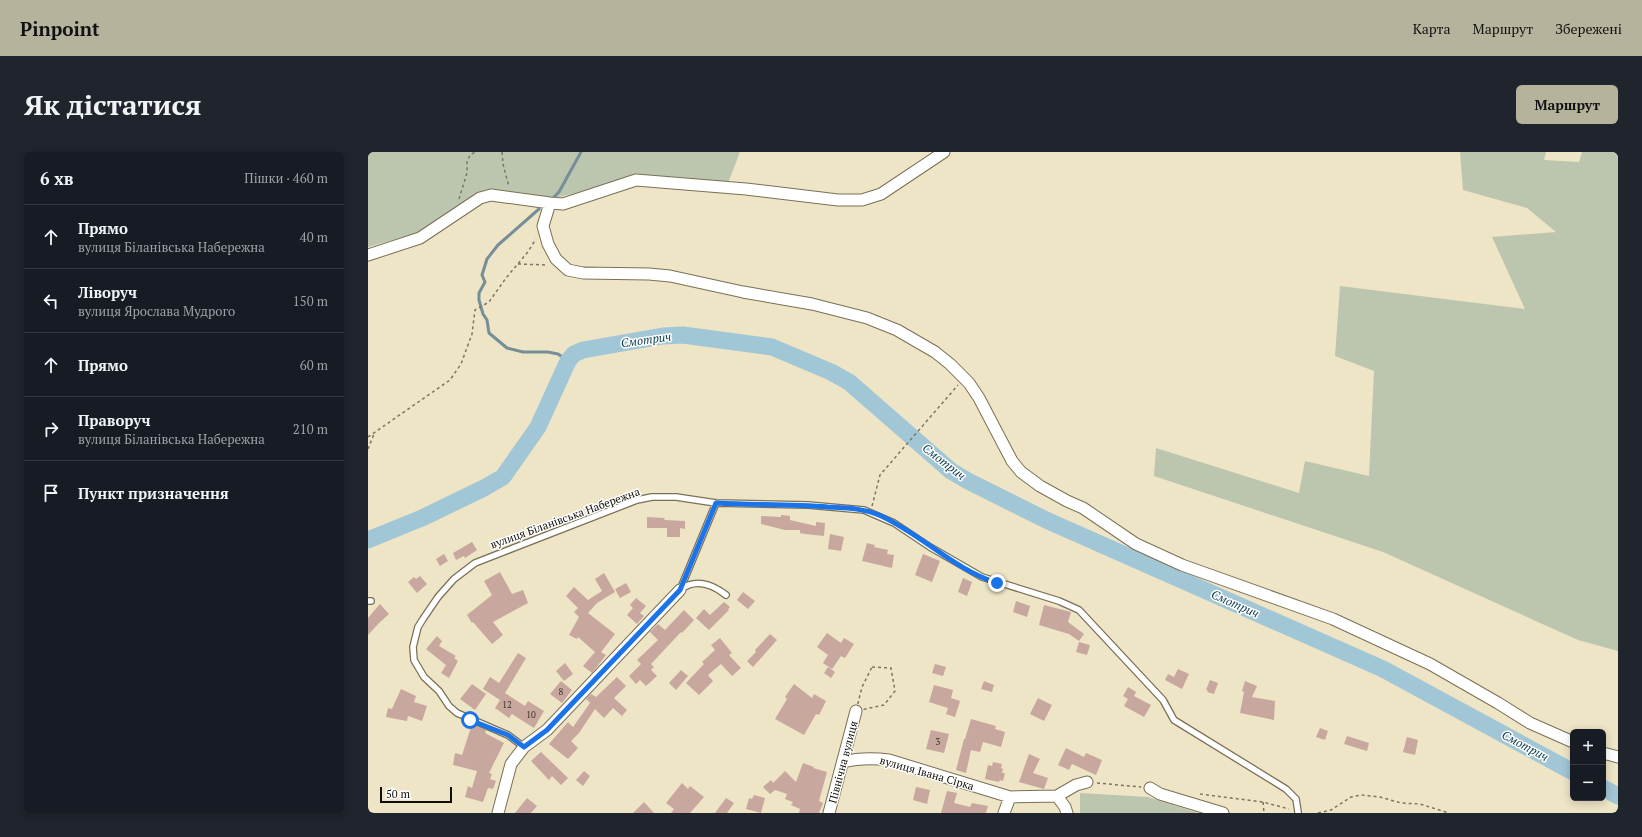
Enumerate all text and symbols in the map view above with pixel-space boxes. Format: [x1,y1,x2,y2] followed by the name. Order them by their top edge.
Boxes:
[20,16,100,41] text: Pinpoint
[1413,19,1451,38] text: Карта
[1473,19,1533,38] text: Маршрут
[1555,19,1622,38] text: Збережені
[1516,85,1618,124] button: Маршрут
[24,86,201,123] text: Як дістатися
[40,167,73,190] text: 6 хв
[244,169,328,187] text: Пішки · 460 m
[78,218,128,238] text: Прямо
[40,226,62,248] icon: ahead
[300,228,328,246] text: 40 m
[78,238,265,256] text: вулиця Біланівська Набережна
[78,282,137,302] text: Ліворуч
[40,290,62,312] icon: left
[293,292,328,310] text: 150 m
[78,302,235,320] text: вулиця Ярослава Мудрого
[620,329,672,350] water label: Смотрич
[40,354,62,376] icon: ahead
[78,355,128,375] text: Прямо
[300,356,328,374] text: 60 m
[78,410,151,430] text: Праворуч
[40,418,62,440] icon: right
[293,420,328,438] text: 210 m
[78,430,265,448] text: вулиця Біланівська Набережна
[920,440,969,483] water label: Смотрич
[40,482,62,504] icon: arrive
[78,483,229,503] text: Пункт призначення
[488,484,642,552] street label: вулиця Біланівська Набережна
[988,574,1006,592] route end
[1209,586,1261,621] water label: Смотрич
[559,686,564,698] house number: 8
[502,699,512,711] house number: 12
[526,709,536,721] house number: 10
[461,711,479,729] route start
[825,719,861,805] street label: Північна вулиця
[1499,727,1551,764] water label: Смотрич
[1570,729,1606,801] map controls
[1570,729,1606,765] button: +
[936,736,941,748] house number: 3
[878,753,976,793] street label: вулиця Івана Сірка
[1570,765,1606,801] button: −
[380,785,452,804] scale bar
[386,787,410,801] text: 50 m

